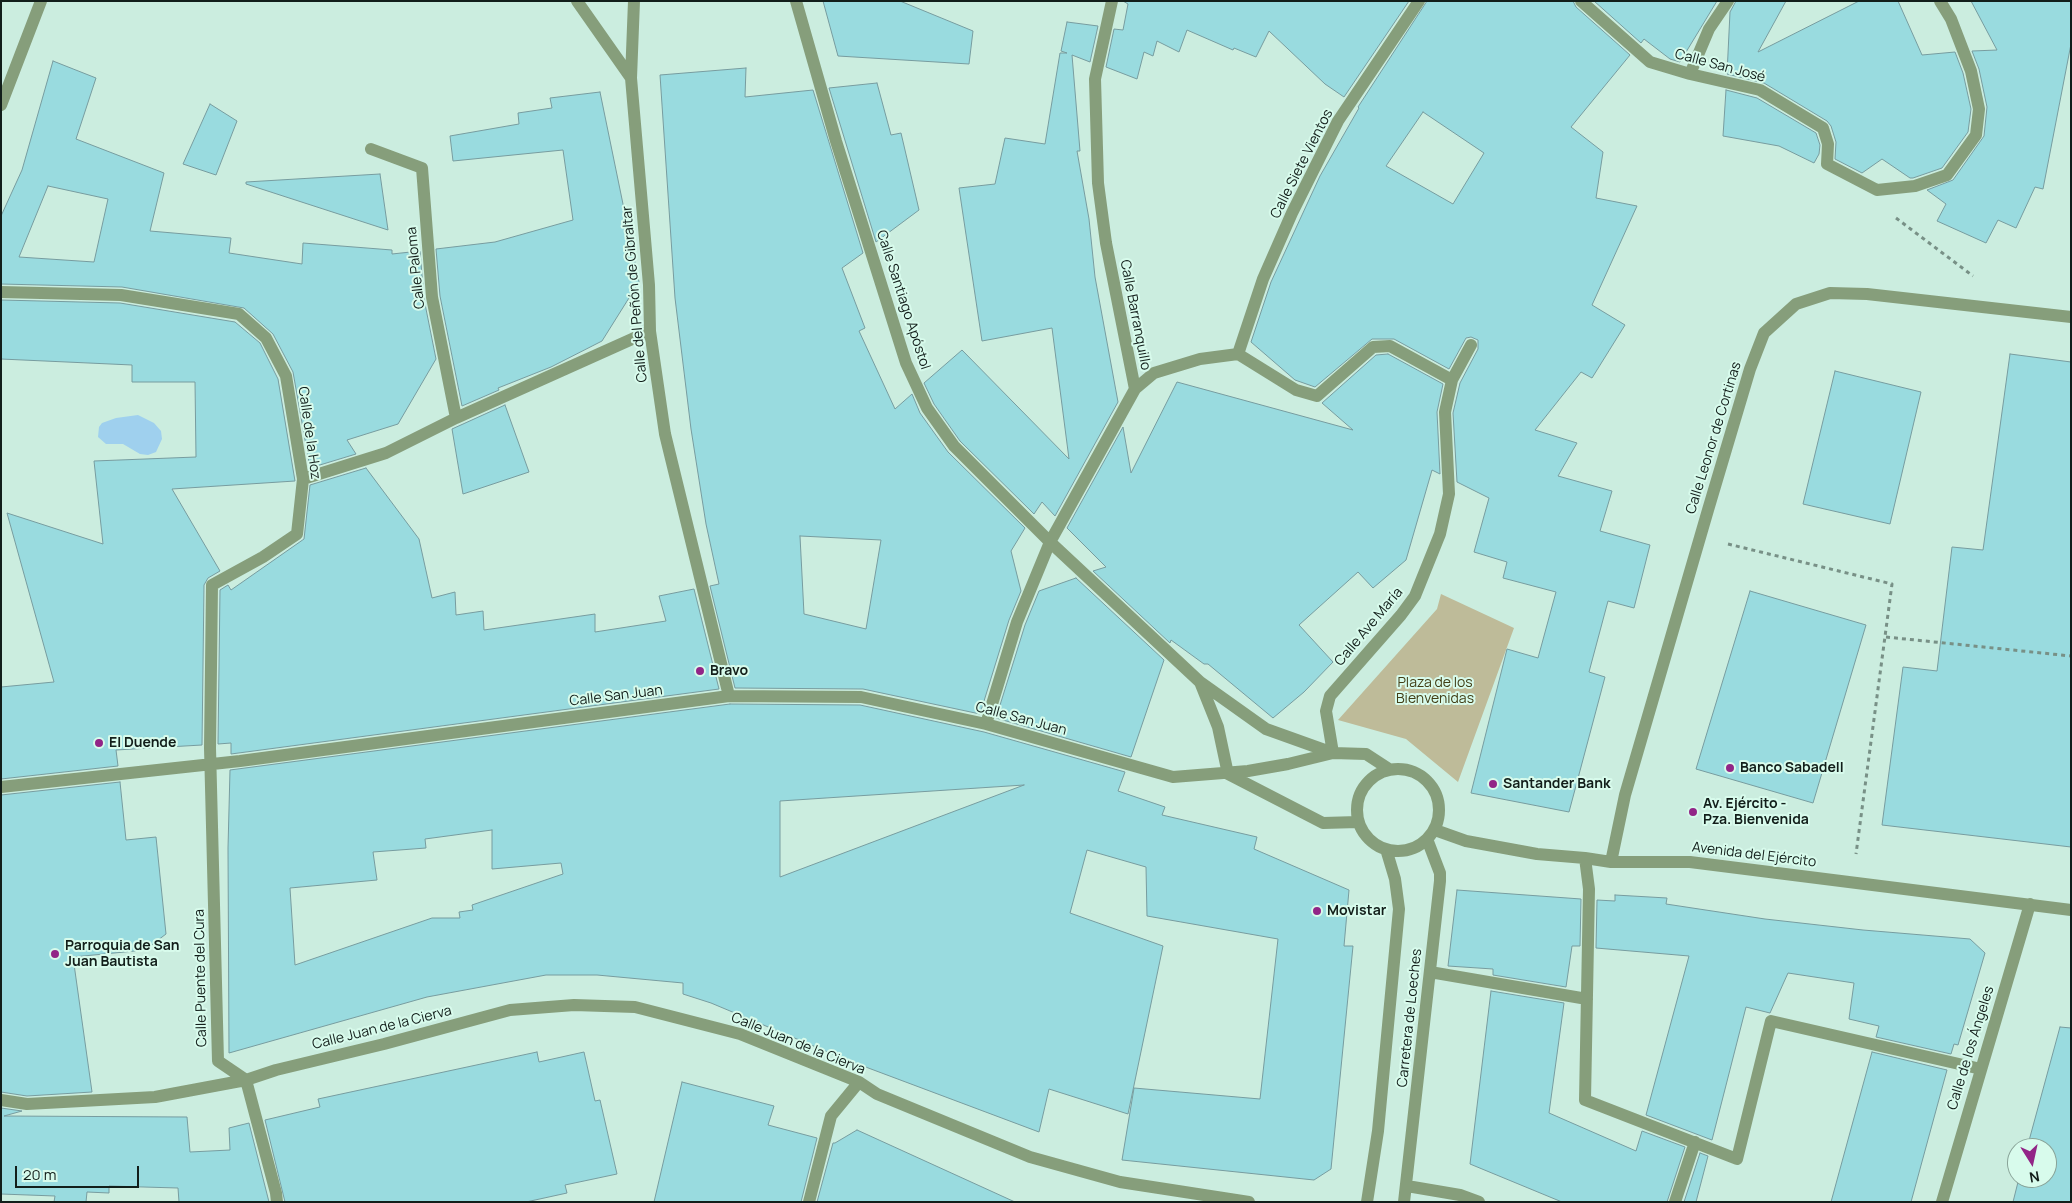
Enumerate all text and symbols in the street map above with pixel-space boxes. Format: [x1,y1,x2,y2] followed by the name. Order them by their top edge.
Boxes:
[1673,46,1767,86] street label: Calle San José
[1267,107,1337,221] street label: Calle Siete Vientos
[619,205,651,383] street label: Calle del Peñón de Gibraltar
[403,226,429,310] street label: Calle Paloma
[873,228,933,372] street label: Calle Santiago Apóstol
[1116,258,1154,372] street label: Calle Barranquillo
[1683,360,1745,516] street label: Calle Leonor de Cortinas
[294,386,324,480] street label: Calle de la Hoz
[1331,584,1407,670] street label: Calle Ave María
[710,663,748,679] place label: Bravo
[694,665,706,677] marker: Bravo
[1396,675,1474,708] park label: Plaza de los Bienvenidas
[568,682,664,710] street label: Calle San Juan
[974,699,1068,739] street label: Calle San Juan
[109,735,176,751] place label: El Duende
[93,737,105,749] marker: El Duende
[1740,760,1844,776] place label: Banco Sabadell
[1724,762,1736,774] marker: Banco Sabadell
[1503,776,1610,792] place label: Santander Bank
[1487,778,1499,790] marker: Santander Bank
[1703,796,1809,829] place label: Av. Ejército - Pza. Bienvenida
[1687,806,1699,818] marker: Av. Ejército - Pza. Bienvenida
[1691,839,1817,871] street label: Avenida del Ejército
[1327,903,1386,919] place label: Movistar
[1311,905,1323,917] marker: Movistar
[191,909,211,1047] street label: Calle Puente del Cura
[65,938,180,970] place label: Parroquia de San Juan Bautista
[49,948,61,960] marker: Parroquia de San Juan Bautista
[1394,948,1426,1088] street label: Carretera de Loeches
[1944,984,1998,1112] street label: Calle de los Ángeles
[311,1003,453,1053] street label: Calle Juan de la Cierva
[729,1009,867,1079] street label: Calle Juan de la Cierva
[2007,1138,2057,1188] north arrow
[18,1156,141,1188] scale bar
[23,1164,56,1185] text: 20 m
[2028,1167,2041,1188] text: N

